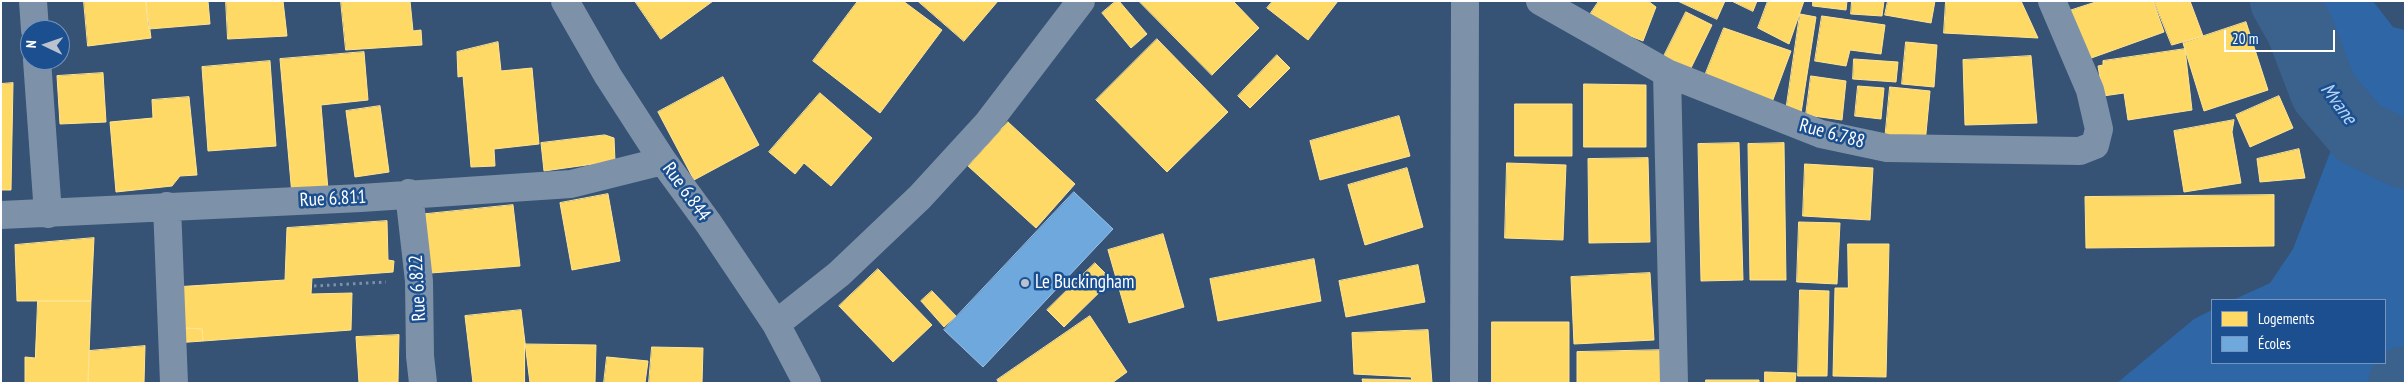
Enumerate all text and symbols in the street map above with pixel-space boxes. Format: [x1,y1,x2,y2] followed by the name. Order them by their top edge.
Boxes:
[20,20,70,70] north arrow
[2226,20,2337,52] scale bar
[2232,29,2258,48] text: 20 m
[22,40,40,49] text: N
[2315,79,2361,129] water label: Mvane
[1797,114,1867,154] street label: Rue 6.788
[657,158,715,226] street label: Rue 6.844
[299,186,367,212] street label: Rue 6.811
[405,254,431,322] street label: Rue 6.822
[1035,272,1134,294] place label: Le Buckingham
[1019,277,1031,289] marker: Le Buckingham
[2211,299,2386,364] legend
[2258,309,2314,328] text: Logements
[2258,334,2291,353] text: Écoles

